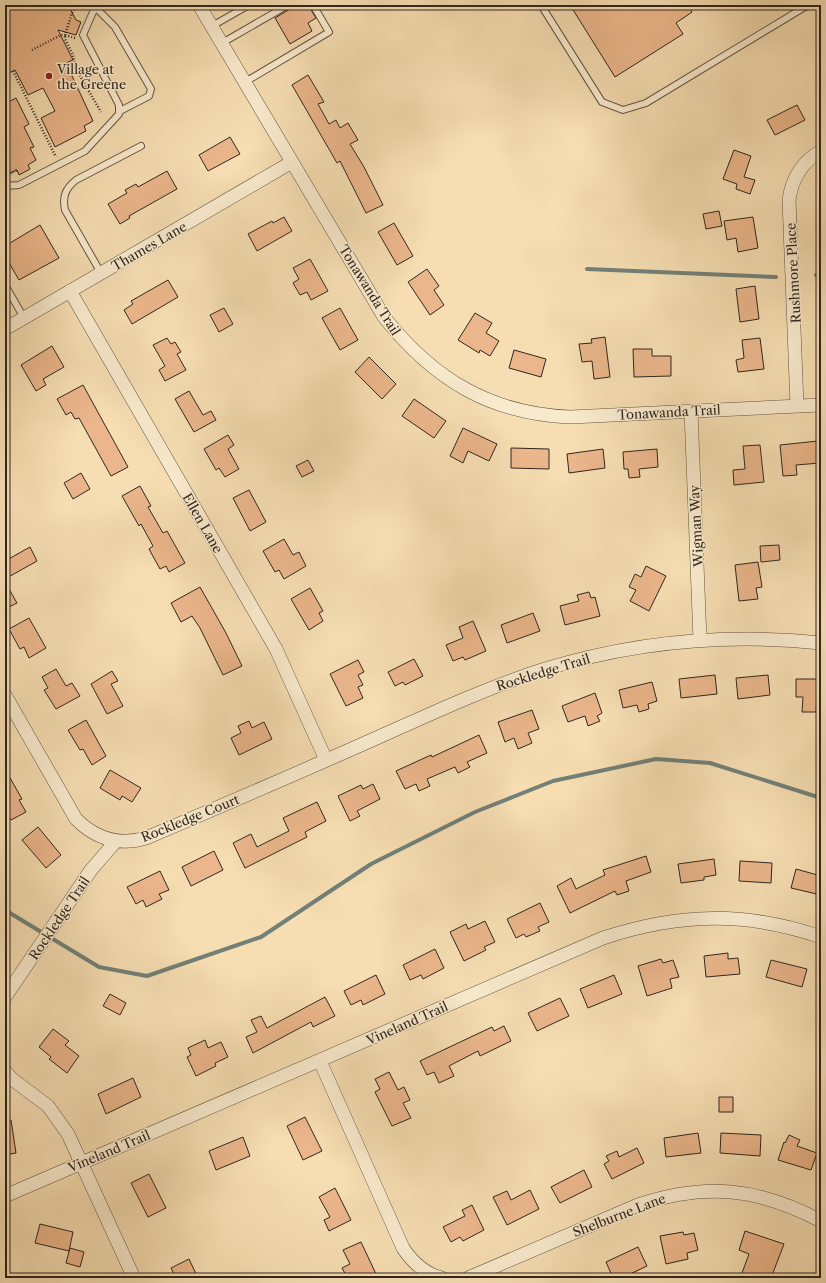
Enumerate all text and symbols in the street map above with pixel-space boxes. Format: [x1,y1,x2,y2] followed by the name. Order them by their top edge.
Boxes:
[56,61,126,92] place label: Village at the Greene
[44,71,54,81] marker: Village at the Greene
[109,218,189,274] street label: Thames Lane
[782,222,804,324] street label: Rushmore Place
[336,242,404,338] street label: Tonawanda Trail
[617,401,721,423] street label: Tonawanda Trail
[686,484,706,568] street label: Wigman Way
[179,490,227,556] street label: Ellen Lane
[494,650,592,694] street label: Rockledge Trail
[139,791,242,845] street label: Rockledge Court
[25,873,93,963] street label: Rockledge Trail
[363,998,450,1049] street label: Vineland Trail
[65,1126,153,1176] street label: Vineland Trail
[570,1190,668,1240] street label: Shelburne Lane

